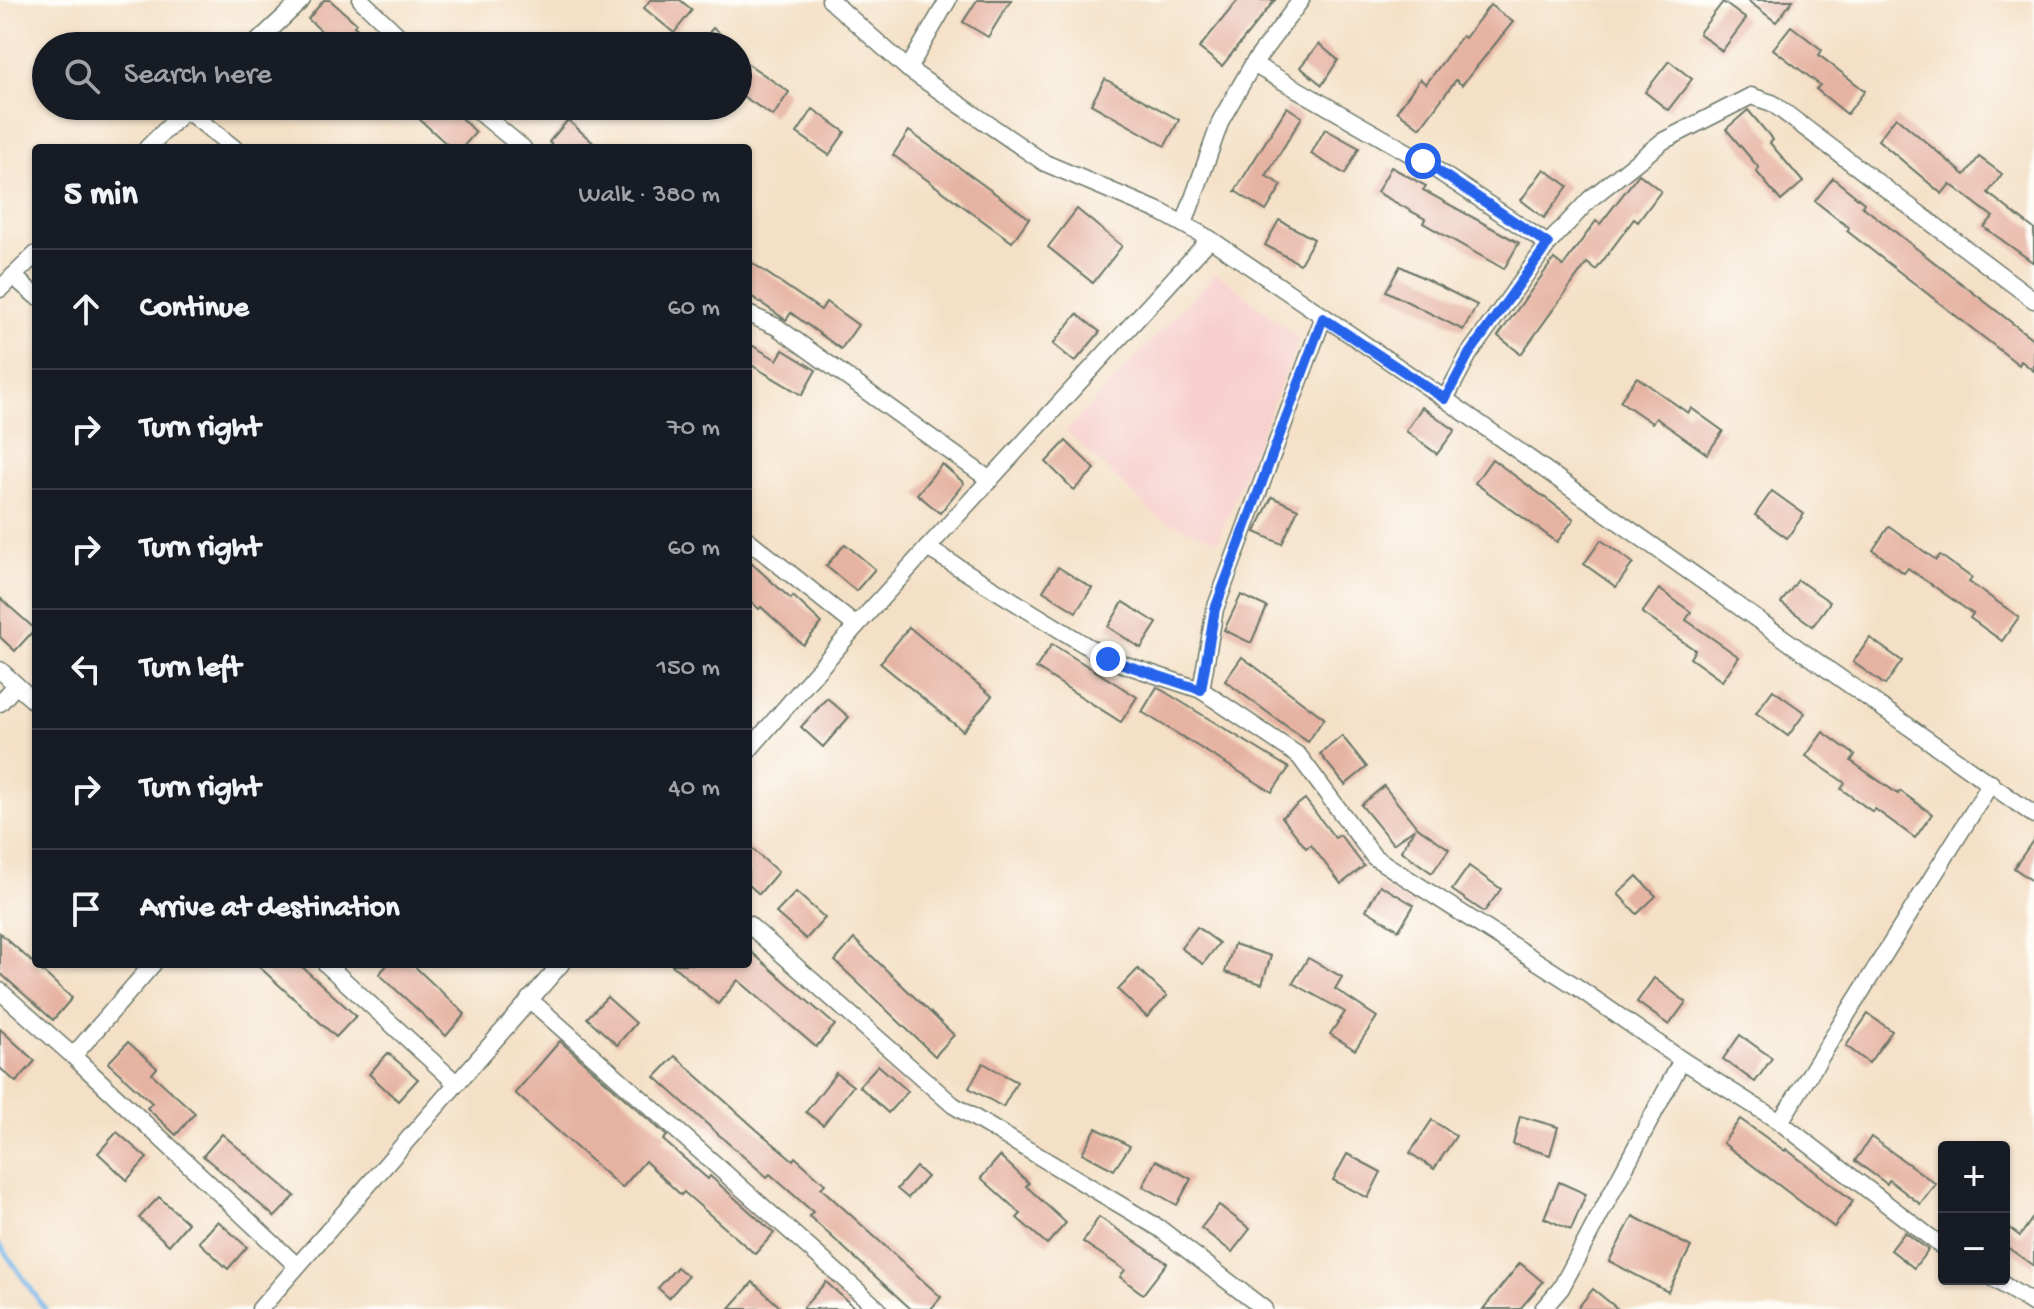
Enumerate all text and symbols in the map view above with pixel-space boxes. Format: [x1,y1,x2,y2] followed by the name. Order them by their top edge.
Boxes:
[32,32,752,120] search box
[60,54,104,98] icon: search
[124,59,272,94] text: Search here
[1405,143,1441,179] route start
[64,176,138,216] text: 5 min
[579,181,720,212] text: Walk · 380 m
[64,287,108,331] icon: ahead
[140,292,249,327] text: Continue
[667,294,720,325] text: 60 m
[64,407,108,451] icon: right
[140,412,260,447] text: Turn right
[667,414,720,445] text: 70 m
[64,527,108,571] icon: right
[140,532,260,567] text: Turn right
[667,534,720,565] text: 60 m
[1090,641,1126,677] route end
[64,647,108,691] icon: left
[140,652,241,687] text: Turn left
[656,654,720,685] text: 150 m
[64,767,108,811] icon: right
[140,772,260,807] text: Turn right
[668,774,720,805] text: 40 m
[64,887,108,931] icon: arrive
[140,892,400,927] text: Arrive at destination
[1938,1141,2010,1285] map controls
[1938,1141,2010,1213] button: +
[1938,1213,2010,1285] button: −

